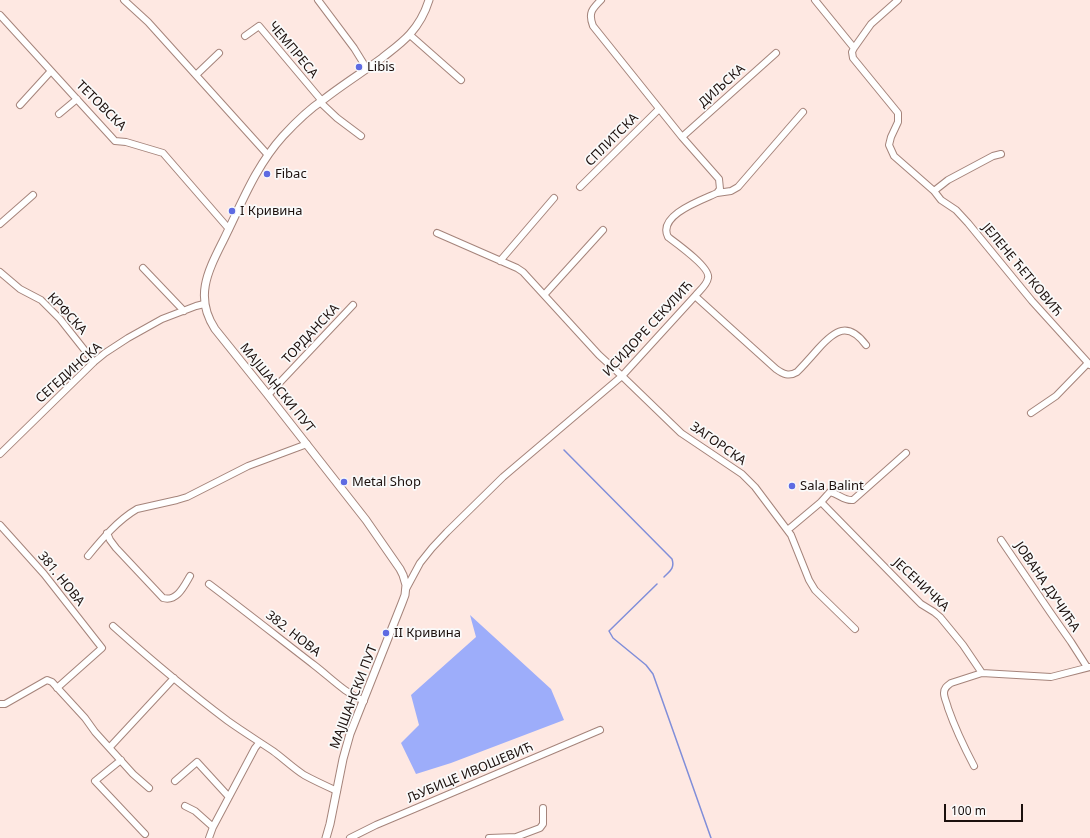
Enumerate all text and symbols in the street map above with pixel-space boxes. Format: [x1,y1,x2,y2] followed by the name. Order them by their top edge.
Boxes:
[265,19,321,81] street label: ЧЕМПРЕСА
[367,59,395,75] place label: Libis
[696,61,748,111] street label: ДИЉСКА
[354,62,364,72] marker: Libis
[73,78,129,134] street label: ТЕТОВСКА
[582,110,642,170] street label: СПЛИТСКА
[275,166,307,182] place label: Fibac
[262,169,272,179] marker: Fibac
[240,203,303,219] place label: I Кривина
[227,206,237,216] marker: I Кривина
[979,220,1065,320] street label: ЈЕЛЕНЕ ЋЕТКОВИЋ
[600,278,696,380] street label: ИСИДОРЕ СЕКУЛИЋ
[44,290,90,338] street label: КРФСКА
[279,301,343,367] street label: ТОРДАНСКА
[33,339,105,407] street label: СЕГЕДИНСКА
[236,340,318,436] street label: МАЈШАНСКИ ПУТ
[687,419,749,469] street label: ЗАГОРСКА
[352,474,421,490] place label: Metal Shop
[339,477,349,487] marker: Metal Shop
[800,478,864,494] place label: Sala Balint
[787,481,797,491] marker: Sala Balint
[1011,539,1083,635] street label: ЈОВАНА ДУЧИЋА
[34,549,88,609] street label: 381. НОВА
[890,555,952,615] street label: ЈЕСЕНИЧКА
[262,608,324,660] street label: 382. НОВА
[394,625,461,641] place label: II Кривина
[381,628,391,638] marker: II Кривина
[327,643,381,751] street label: МАЈШАНСКИ ПУТ
[405,739,535,807] street label: ЉУБИЦЕ ИВОШЕВИЋ
[946,796,1025,822] scale bar
[951,802,986,819] text: 100 m

